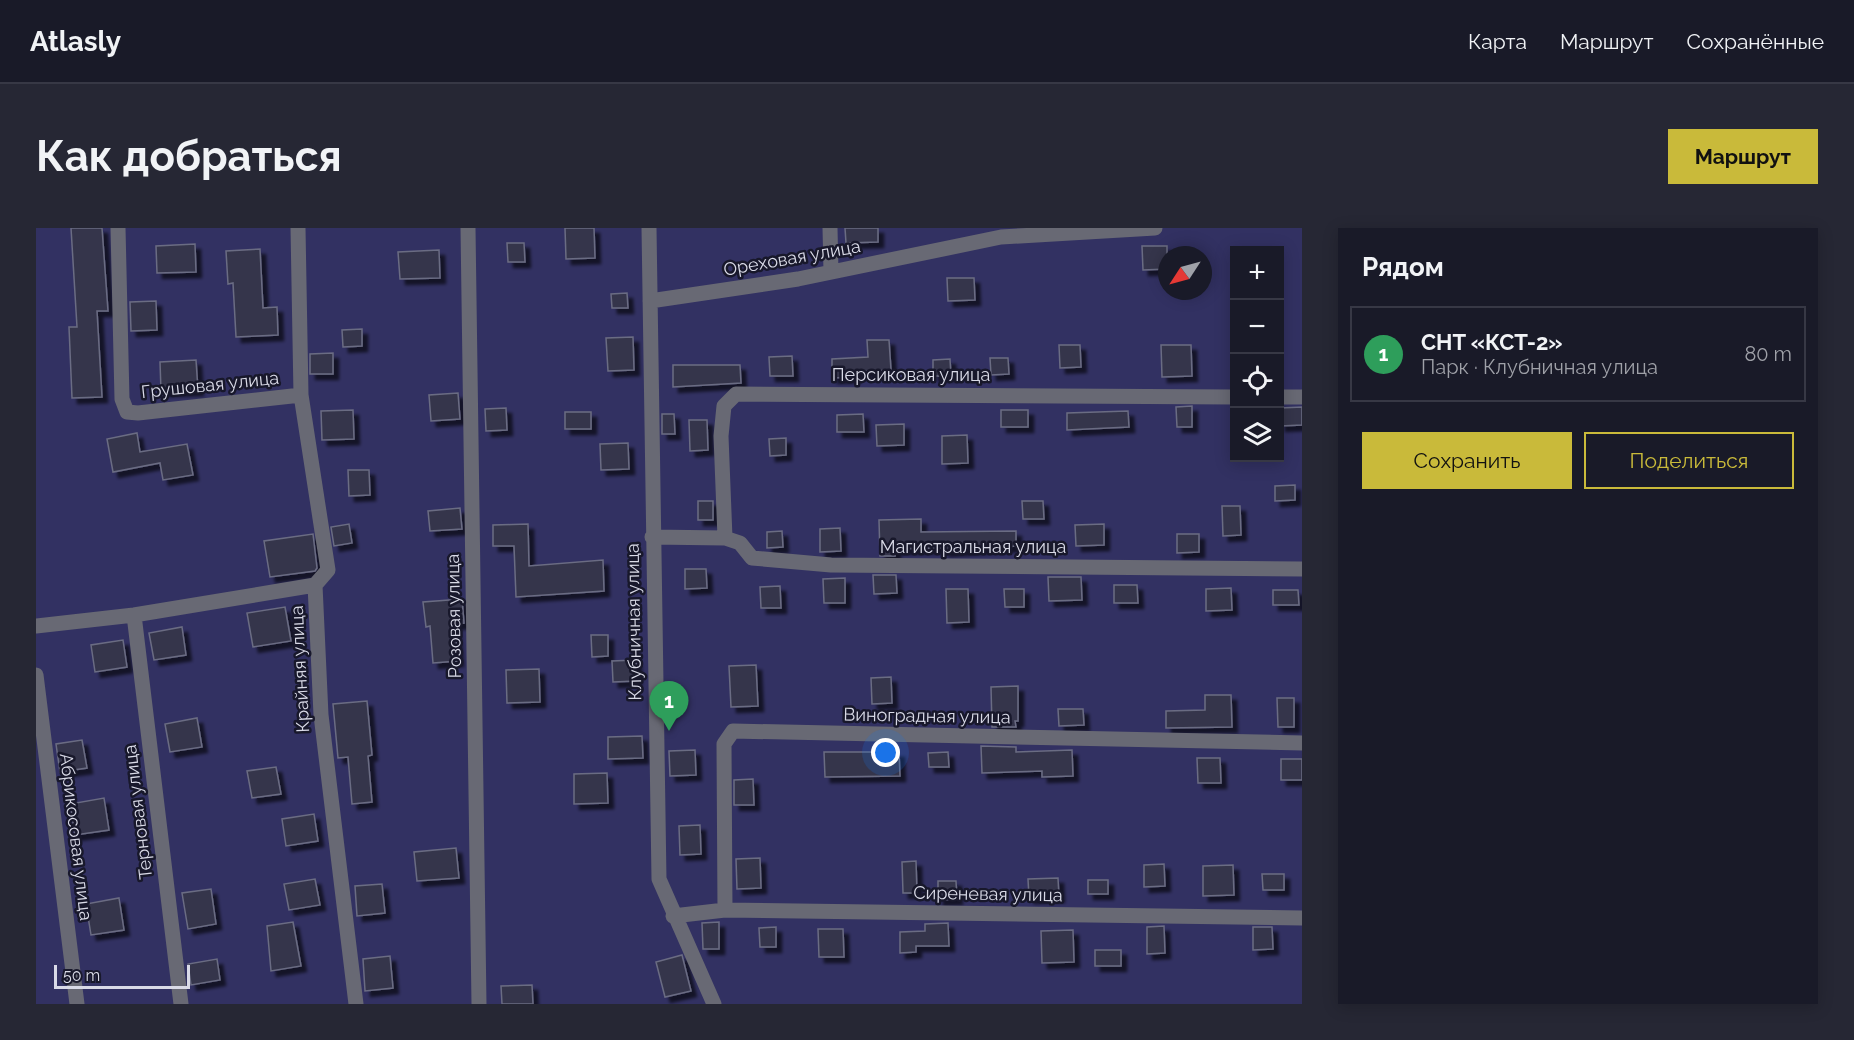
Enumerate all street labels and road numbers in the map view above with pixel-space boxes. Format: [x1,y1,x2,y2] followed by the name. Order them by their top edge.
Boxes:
[722,235,862,280] street label: Ореховая улица
[832,364,990,385] street label: Персиковая улица
[140,367,280,402] street label: Грушовая улица
[880,536,1066,557] street label: Магистральная улица
[622,543,645,701] street label: Клубничная улица
[442,553,465,679] street label: Розовая улица
[286,605,313,733] street label: Крайняя улица
[843,704,1011,727] street label: Виноградная улица
[119,743,156,881] street label: Терновая улица
[56,752,97,922] street label: Абрикосовая улица
[913,882,1063,905] street label: Сиреневая улица

